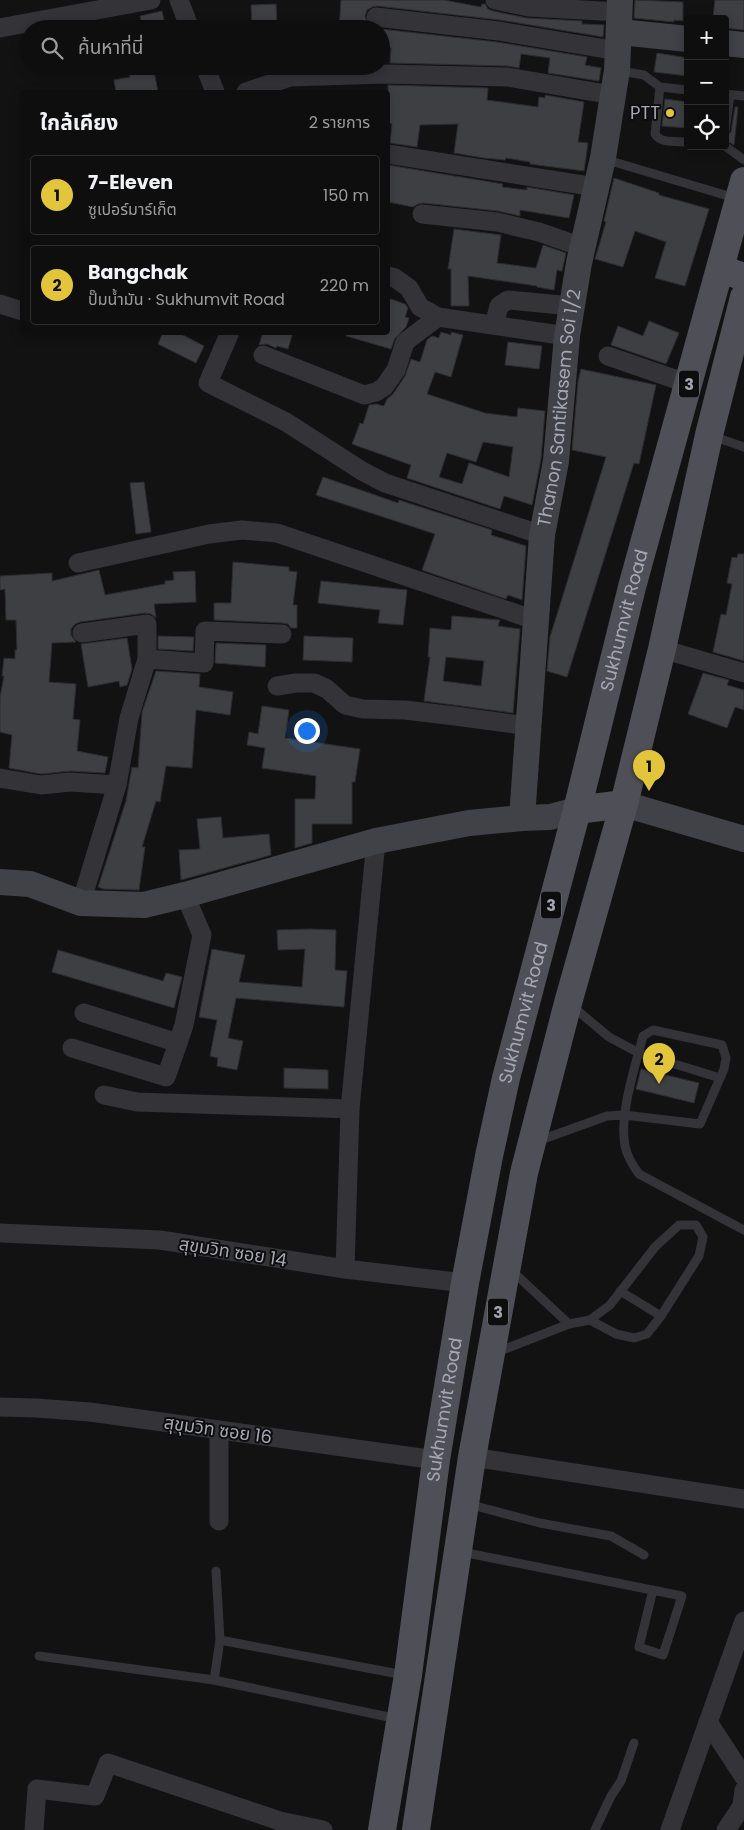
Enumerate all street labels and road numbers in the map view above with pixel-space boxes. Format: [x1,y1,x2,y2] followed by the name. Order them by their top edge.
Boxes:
[531,287,587,529] street label: Thanon Santikasem Soi 1/2
[679,370,699,398] road number: 3
[594,546,654,694] street label: Sukhumvit Road
[541,892,561,918] road number: 3
[492,939,554,1086] street label: Sukhumvit Road
[177,1231,289,1272] street label: สุขุมวิท ซอย 14
[488,1298,508,1325] road number: 3
[420,1336,468,1483] street label: Sukhumvit Road
[162,1410,274,1449] street label: สุขุมวิท ซอย 16

